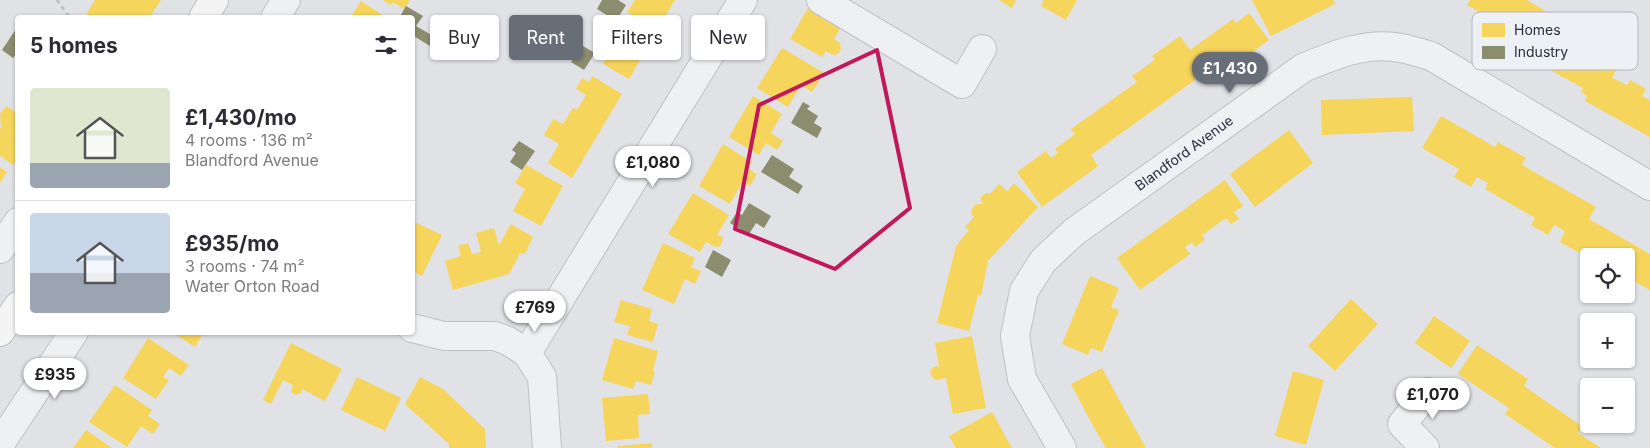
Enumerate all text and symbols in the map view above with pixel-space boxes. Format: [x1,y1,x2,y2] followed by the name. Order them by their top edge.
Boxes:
[1472,12,1638,70] legend
[430,15,499,60] chip: Buy
[509,15,583,60] chip: Rent
[593,15,681,60] chip: Filters
[691,15,765,60] chip: New
[1514,21,1561,38] text: Homes
[372,31,400,59] icon: filters
[30,33,118,58] text: 5 homes
[1514,43,1568,60] text: Industry
[1189,52,1271,94] pin: £1,430
[1203,58,1257,78] text: £1,430
[185,105,297,130] text: £1,430/mo
[70,108,130,168] icon: home
[1131,111,1236,194] street label: Blandford Avenue
[185,130,313,150] text: 4 rooms · 136 m²
[612,146,694,188] pin: £1,080
[185,150,319,170] text: Blandford Avenue
[626,152,680,172] text: £1,080
[185,231,279,256] text: £935/mo
[70,233,130,293] icon: home
[1580,248,1635,433] map controls
[1580,248,1635,303] button: locate
[185,256,304,276] text: 3 rooms · 74 m²
[185,276,320,296] text: Water Orton Road
[505,290,565,333] pin: £769
[515,297,555,317] text: £769
[1580,313,1635,368] button: +
[25,358,85,400] pin: £935
[34,364,76,384] text: £935
[1392,378,1474,420] pin: £1,070
[1580,378,1635,433] button: −
[1407,384,1459,404] text: £1,070

